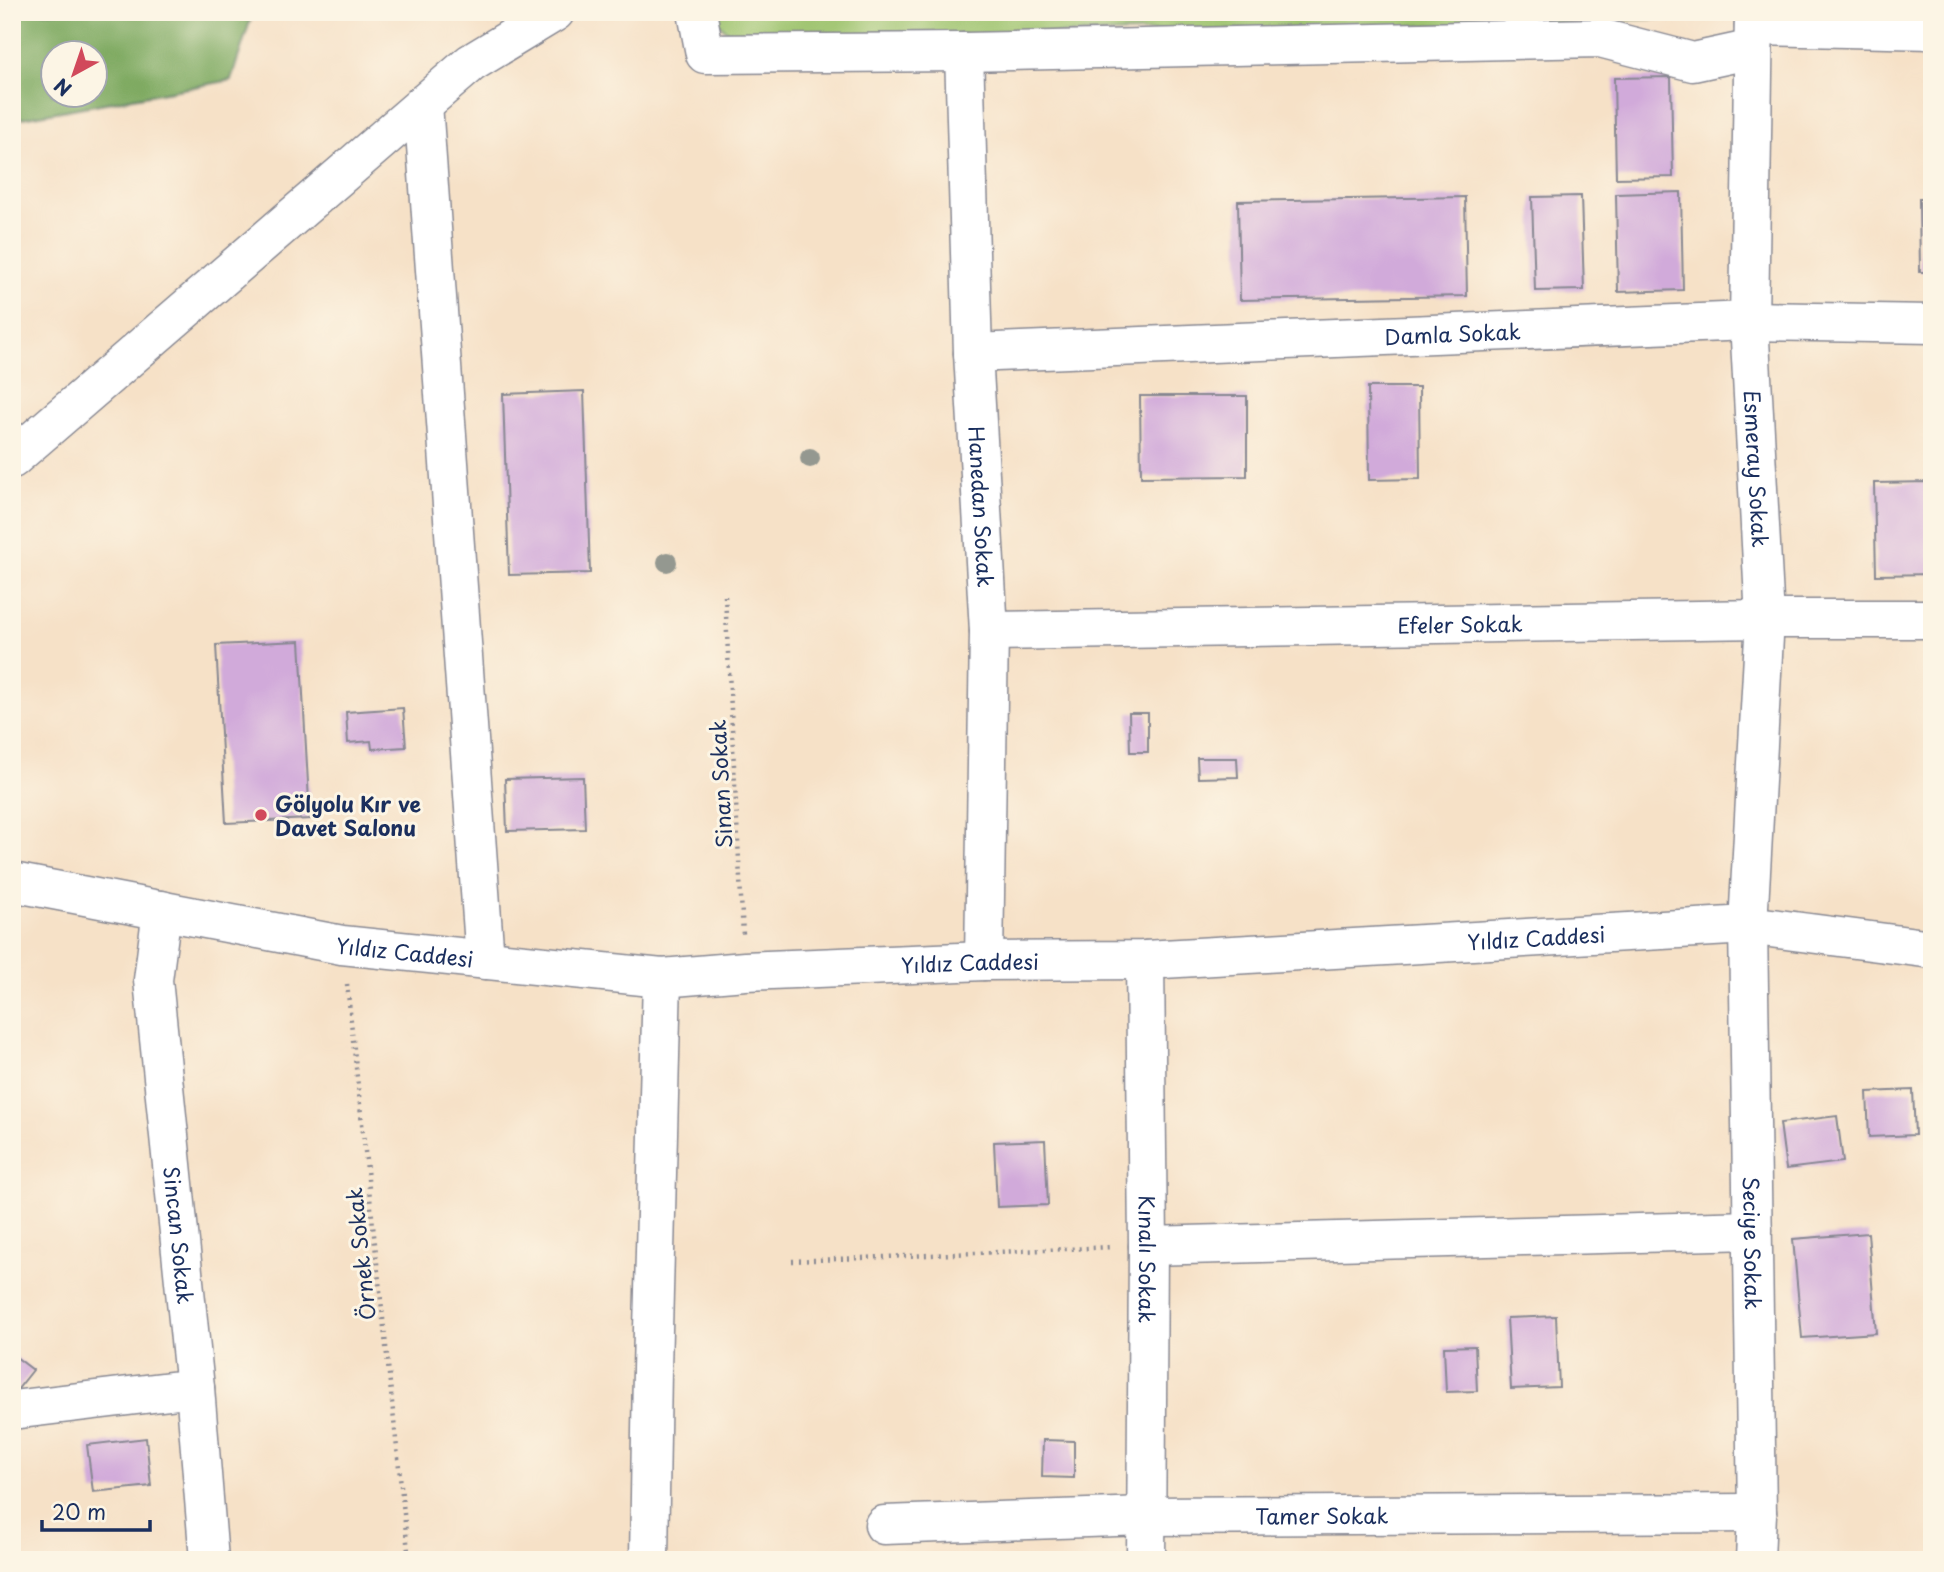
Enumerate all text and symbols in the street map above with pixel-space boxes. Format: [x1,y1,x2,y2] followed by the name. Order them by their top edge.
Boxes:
[38,38,108,108] north arrow
[48,72,77,103] text: N
[1384,314,1521,352] street label: Damla Sokak
[1737,389,1777,548] street label: Esmeray Sokak
[961,425,1002,588] street label: Hanedan Sokak
[1397,607,1523,641] street label: Efeler Sokak
[701,719,739,849] street label: Sinan Sokak
[275,787,421,843] place label: Gölyolu Kır ve Davet Salonu
[253,807,269,823] marker: Gölyolu Kır ve Davet Salonu
[1466,917,1606,957] street label: Yıldız Caddesi
[334,928,475,974] street label: Yıldız Caddesi
[900,945,1039,980] street label: Yıldız Caddesi
[156,1165,202,1305] street label: Sincan Sokak
[1736,1176,1770,1310] street label: Seciye Sokak
[337,1186,383,1322] street label: Örnek Sokak
[1131,1195,1164,1323] street label: Kınalı Sokak
[42,1488,150,1532] scale bar
[52,1495,106,1527] text: 20 m
[1255,1499,1389,1531] street label: Tamer Sokak

